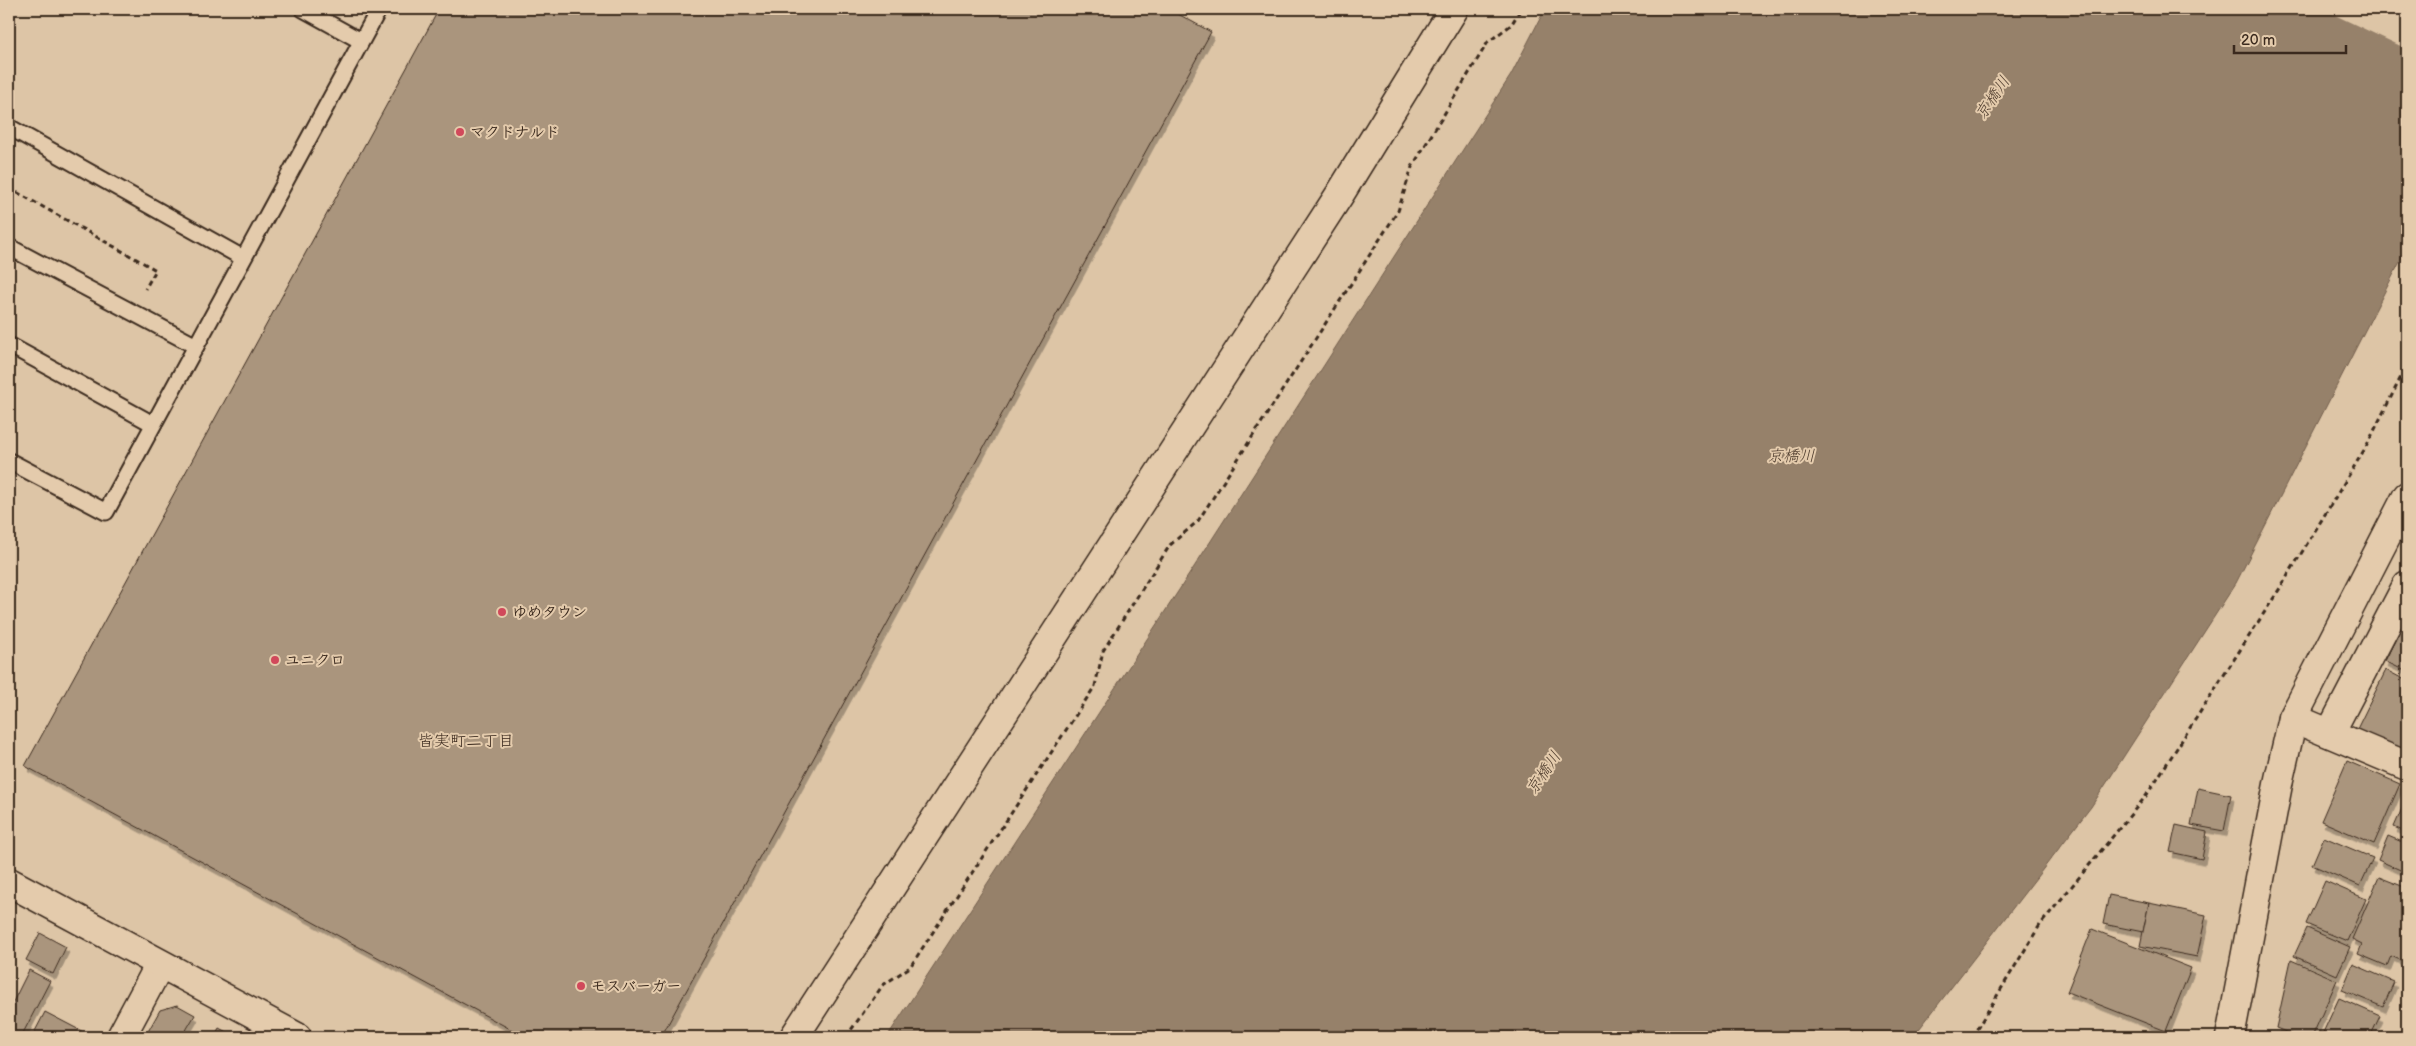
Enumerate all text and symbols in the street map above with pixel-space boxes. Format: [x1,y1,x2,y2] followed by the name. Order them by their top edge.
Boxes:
[2234,22,2346,54] scale bar
[2241,31,2275,50] text: 20 m
[1972,73,2014,123] water label: 京橋川
[470,123,559,142] place label: マクドナルド
[454,126,466,138] marker: マクドナルド
[1767,447,1815,466] water label: 京橋川
[512,603,587,622] place label: ゆめタウン
[496,606,508,618] marker: ゆめタウン
[285,651,345,670] place label: ユニクロ
[269,654,281,666] marker: ユニクロ
[418,732,514,751] district label: 皆実町二丁目
[1523,748,1565,798] water label: 京橋川
[591,977,681,996] place label: モスバーガー
[575,980,587,992] marker: モスバーガー

